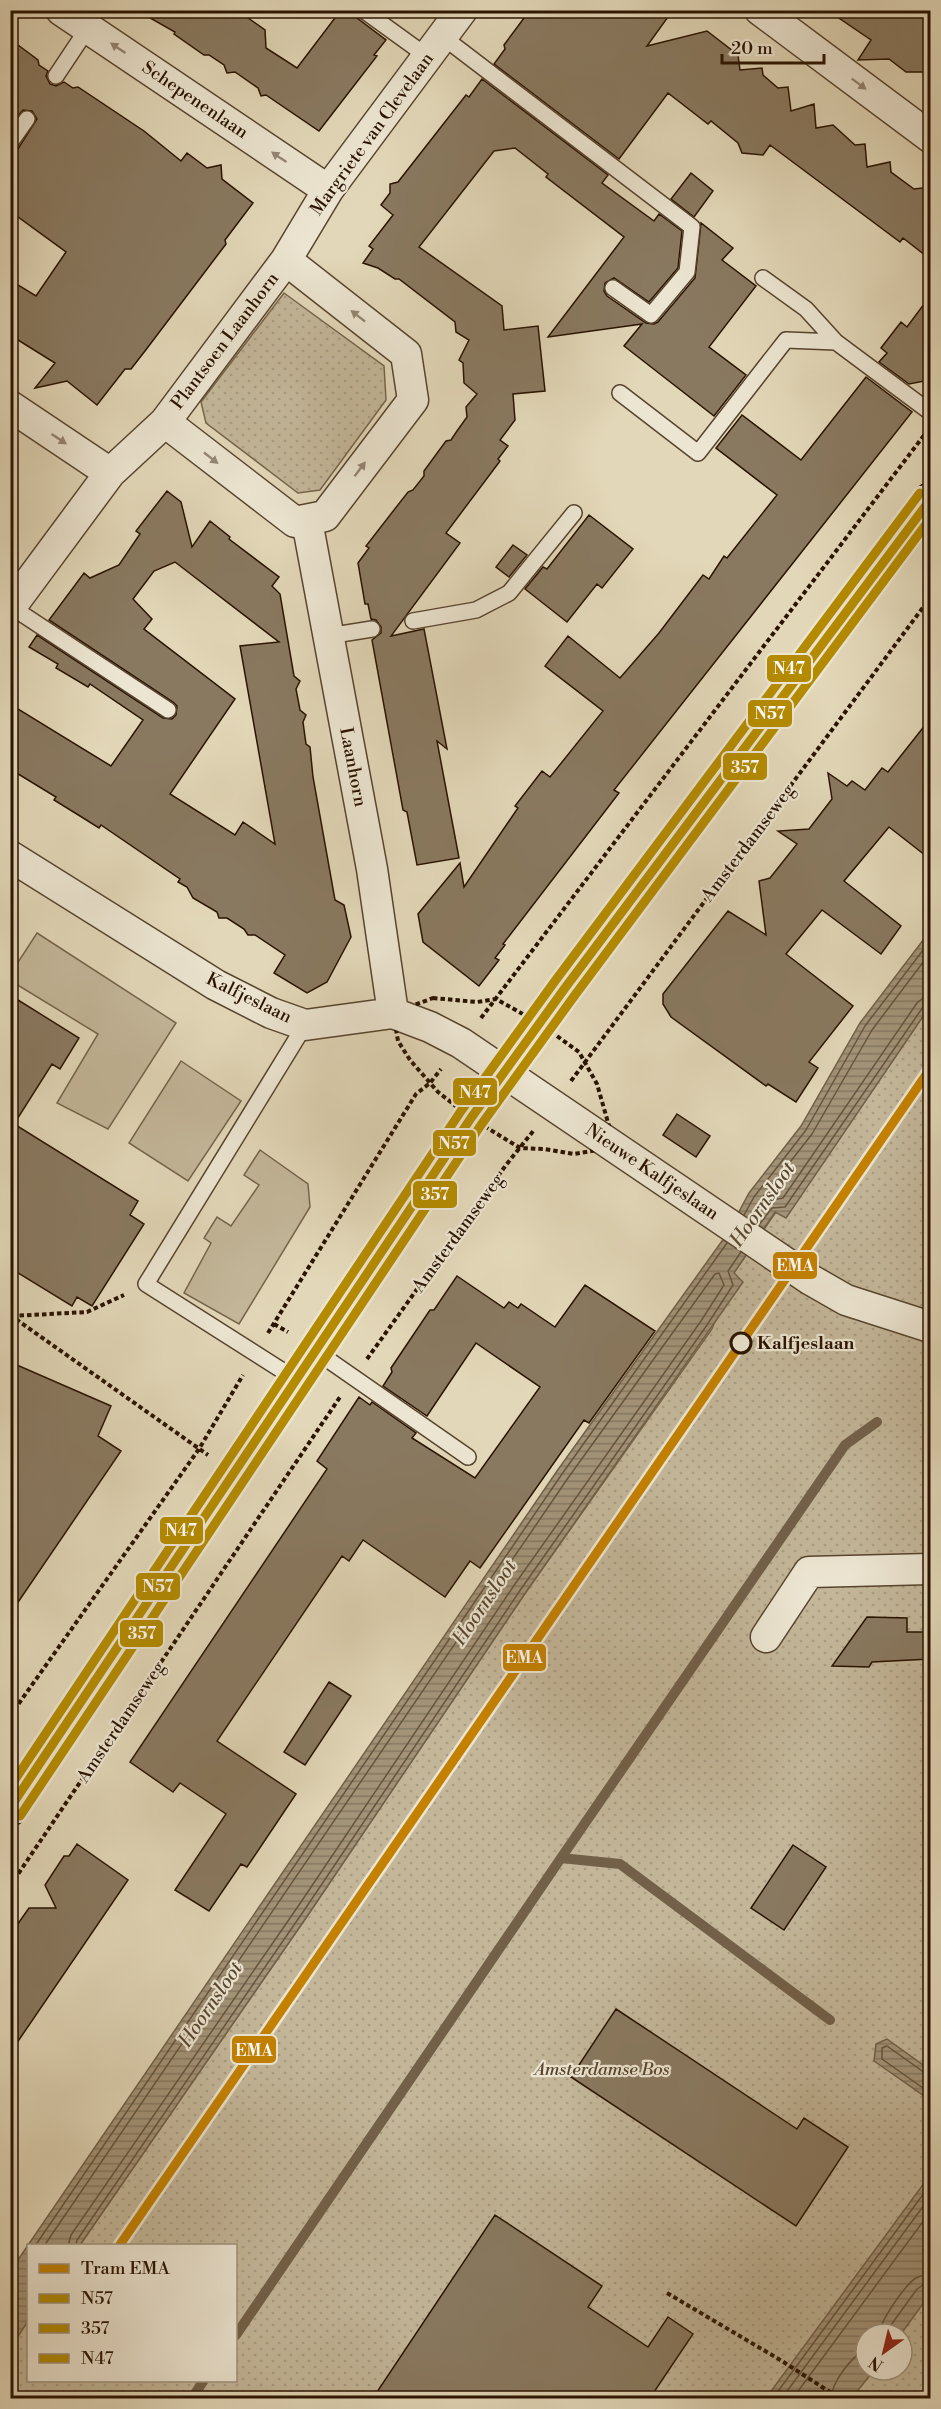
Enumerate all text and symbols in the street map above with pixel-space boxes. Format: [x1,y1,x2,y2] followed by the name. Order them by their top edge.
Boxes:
[722,27,824,65] scale bar
[731,37,773,60] text: 20 m
[109,43,126,54] one-way arrow
[305,48,439,220] street label: Margriete van Clevelaan
[137,56,253,144] street label: Schepenenlaan
[850,78,866,90] one-way arrow
[271,152,288,163] one-way arrow
[166,268,284,414] street label: Plantsoen Laanhorn
[350,310,365,322] one-way arrow
[51,433,67,444] one-way arrow
[204,451,219,463] one-way arrow
[354,462,366,477] one-way arrow
[766,654,812,683] line badge: N47
[773,659,806,679] text: N47
[747,699,793,728] line badge: N57
[754,704,786,724] text: N57
[334,725,372,809] street label: Laanhorn
[722,752,768,781] line badge: 357
[731,758,760,778] text: 357
[696,779,800,907] street label: Amsterdamseweg
[202,967,296,1029] street label: Kalfjeslaan
[452,1077,498,1106] line badge: N47
[459,1083,492,1103] text: N47
[581,1119,723,1225] street label: Nieuwe Kalfjeslaan
[432,1129,477,1157] line badge: N57
[438,1134,470,1154] text: N57
[724,1157,802,1253] water label: Hoornsloot
[406,1168,509,1298] street label: Amsterdamseweg
[412,1180,458,1209] line badge: 357
[421,1185,450,1205] text: 357
[772,1251,818,1280] line badge: EMA
[776,1256,814,1276] text: EMA
[730,1332,752,1354] marker: Kalfjeslaan
[757,1332,854,1355] place label: Kalfjeslaan
[159,1516,204,1545] line badge: N47
[165,1521,198,1541] text: N47
[447,1555,523,1651] water label: Hoornsloot
[135,1572,181,1601] line badge: N57
[142,1577,174,1597] text: N57
[119,1619,164,1648] line badge: 357
[128,1624,157,1644] text: 357
[502,1643,547,1672] line badge: EMA
[505,1648,543,1668] text: EMA
[71,1656,171,1788] street label: Amsterdamseweg
[173,1957,249,2053] water label: Hoornsloot
[231,2035,277,2064] line badge: EMA
[235,2041,273,2061] text: EMA
[532,2058,670,2081] park label: Amsterdamse Bos
[27,2244,237,2382] legend
[81,2257,171,2280] text: Tram EMA
[81,2287,113,2310] text: N57
[81,2317,109,2340] text: 357
[854,2322,914,2382] north arrow
[81,2347,113,2370] text: N47
[865,2352,887,2375] text: N

